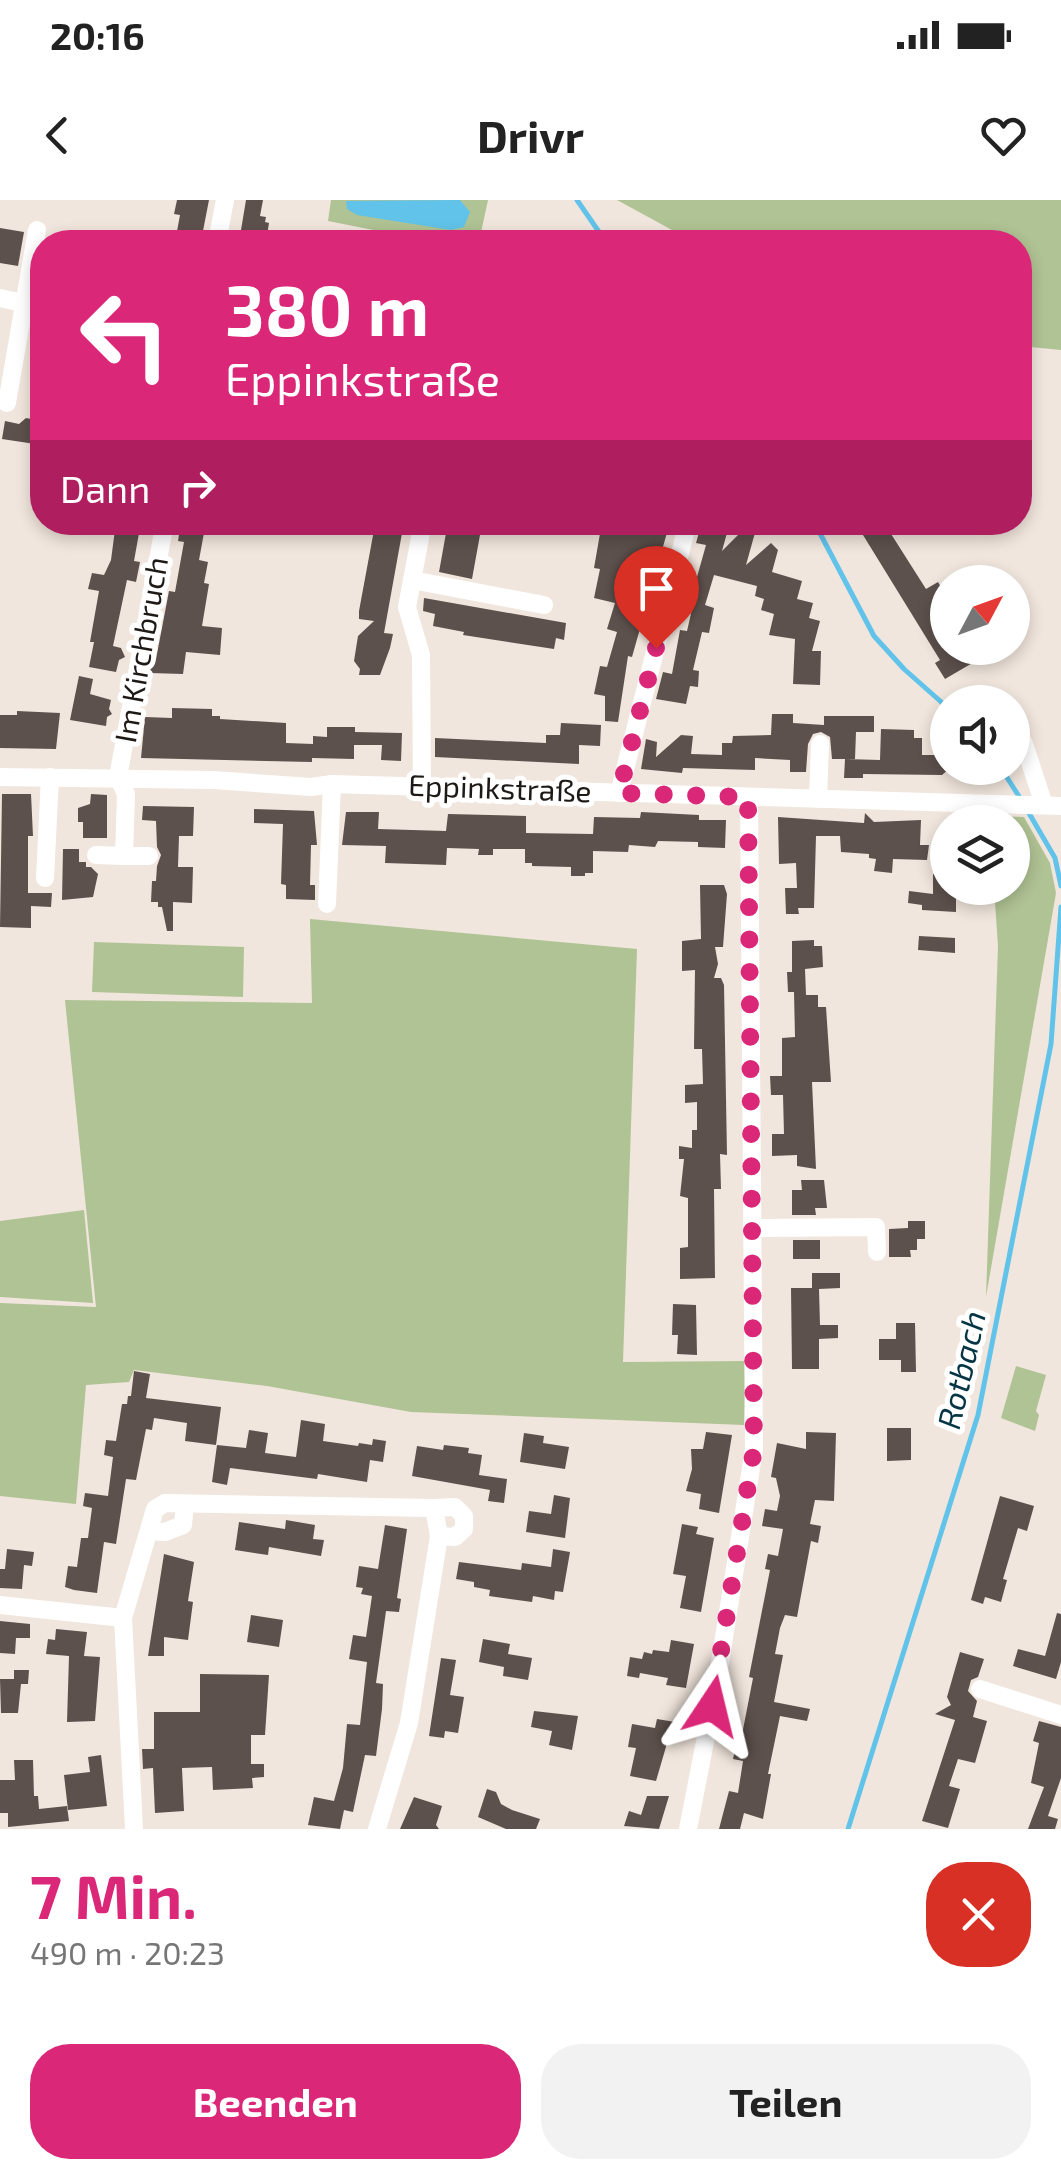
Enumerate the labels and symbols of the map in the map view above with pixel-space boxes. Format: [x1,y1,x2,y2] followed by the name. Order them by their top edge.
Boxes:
[614,546,699,649] pin
[106,554,174,745] street label: Im Kirchbruch
[930,565,1030,665] north arrow
[408,766,592,808] street label: Eppinkstraße
[928,1307,992,1432] water label: Rotbach
[660,1654,764,1758] position arrow

